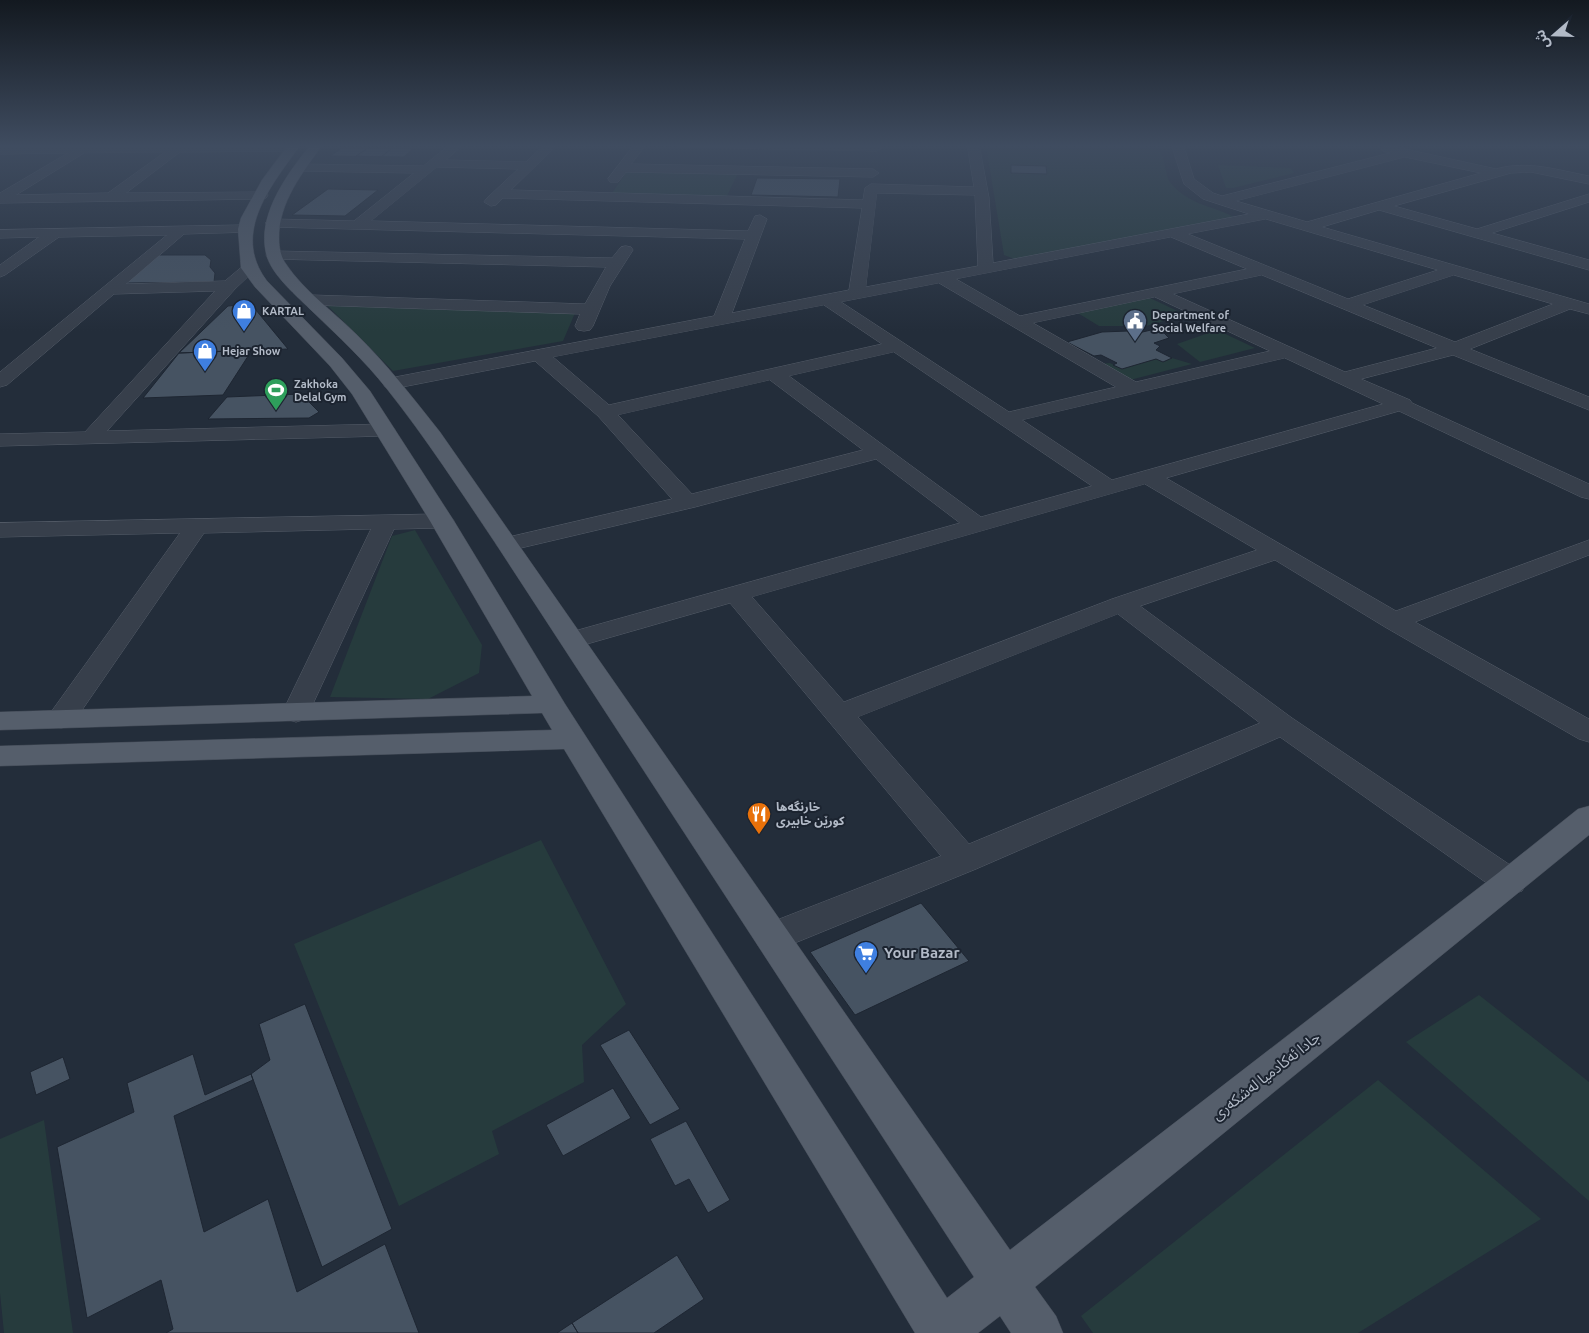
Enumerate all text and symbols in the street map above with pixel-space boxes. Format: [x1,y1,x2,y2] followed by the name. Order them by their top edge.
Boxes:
[1529,10,1579,60] north arrow
[1531,28,1553,51] text: ش
[231,298,257,332] shop icon: KARTAL
[262,305,304,317] place label: KARTAL
[1122,308,1148,342] public building icon: Department of Social Welfare
[1152,309,1229,334] place label: Department of Social Welfare
[192,338,218,372] shop icon: Hejar Show
[222,345,281,357] place label: Hejar Show
[263,377,289,411] sports icon: Zakhoka Delal Gym
[294,378,347,403] place label: Zakhoka Delal Gym
[776,800,845,828] place label: خارنگه‌ها كورێن خابيرى
[746,801,772,835] restaurant icon: خارنگه‌ها كورێن خابيرى
[853,940,879,974] supermarket icon: Your Bazar
[884,944,960,961] place label: Your Bazar
[1208,1028,1324,1124] street label: جادا ئه‌كادميا له‌شكه‌رى

